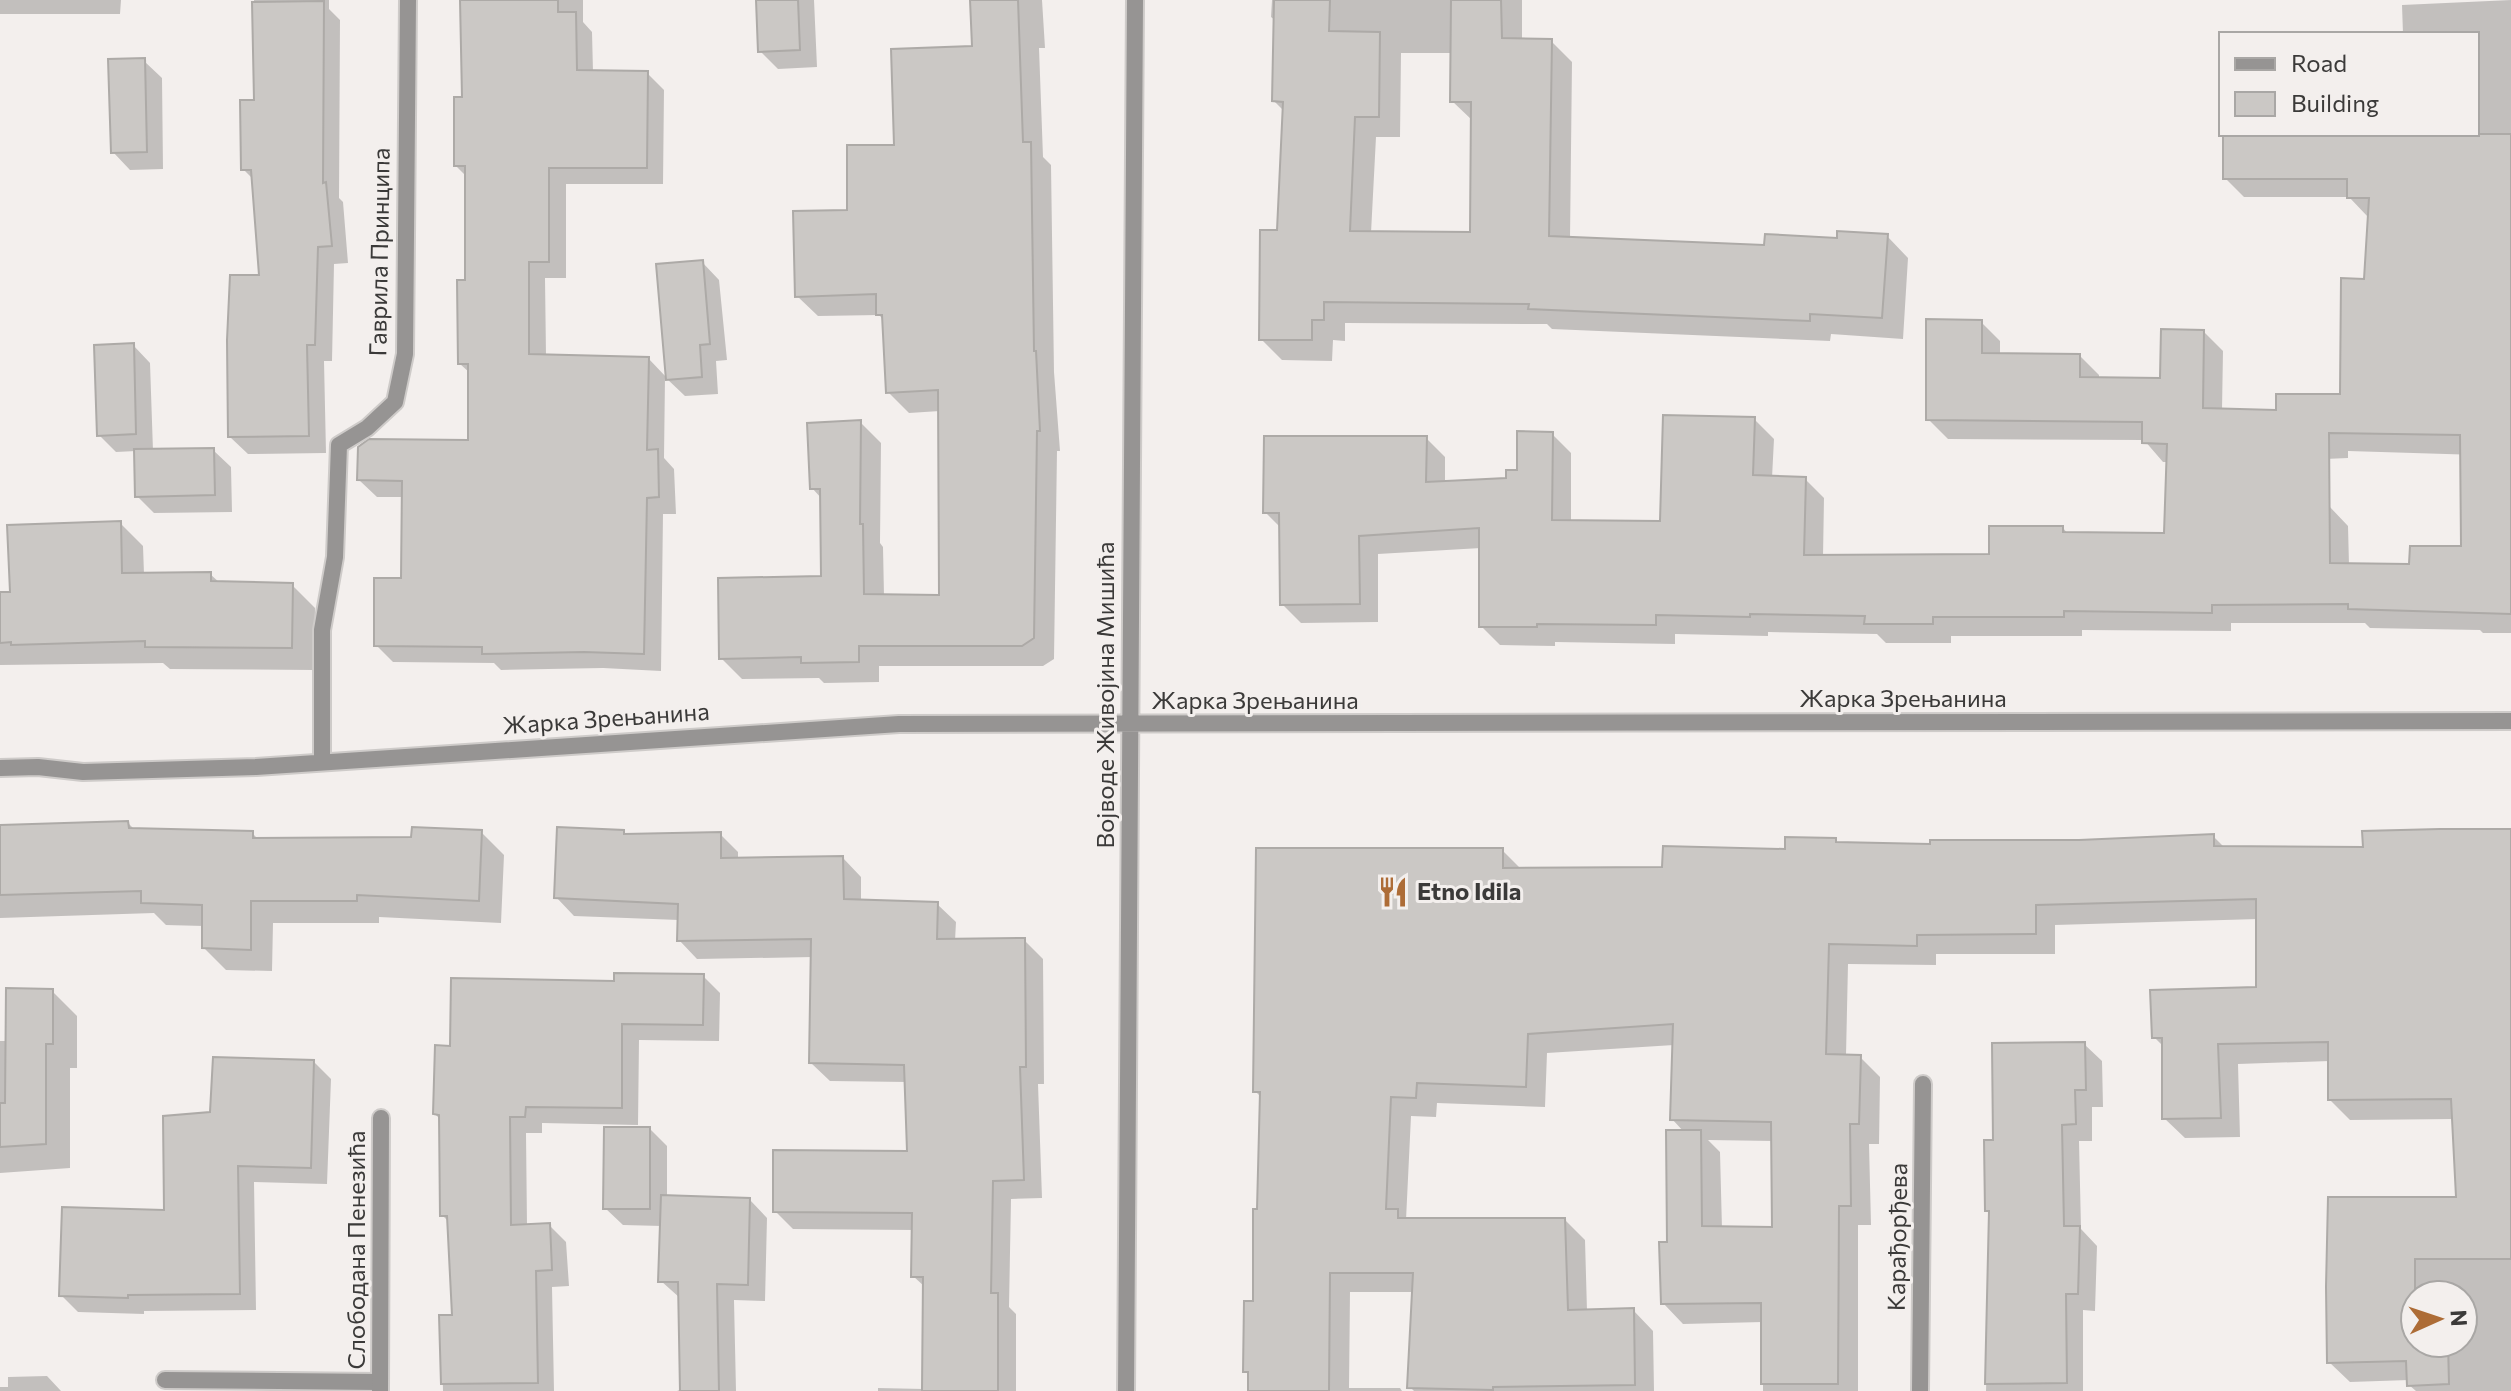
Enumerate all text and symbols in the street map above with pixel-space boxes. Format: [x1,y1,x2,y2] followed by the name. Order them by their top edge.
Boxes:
[2219,32,2479,136] legend
[2291,48,2347,77] text: Road
[2291,88,2379,117] text: Building
[362,147,395,357] street label: Гаврила Принципа
[1090,542,1119,848] street label: Војводе Живојина Мишића
[1799,683,2007,712] street label: Жарка Зрењанина
[1151,685,1359,714] street label: Жарка Зрењанина
[501,696,710,739] street label: Жарка Зрењанина
[1376,875,1410,909] restaurant icon: Etno Idila
[1417,876,1522,905] place label: Etno Idila
[341,1131,370,1370] street label: Слободана Пенезића
[1881,1163,1912,1311] street label: Карађорђева
[2399,1279,2479,1359] north arrow
[2446,1309,2473,1327] text: N

